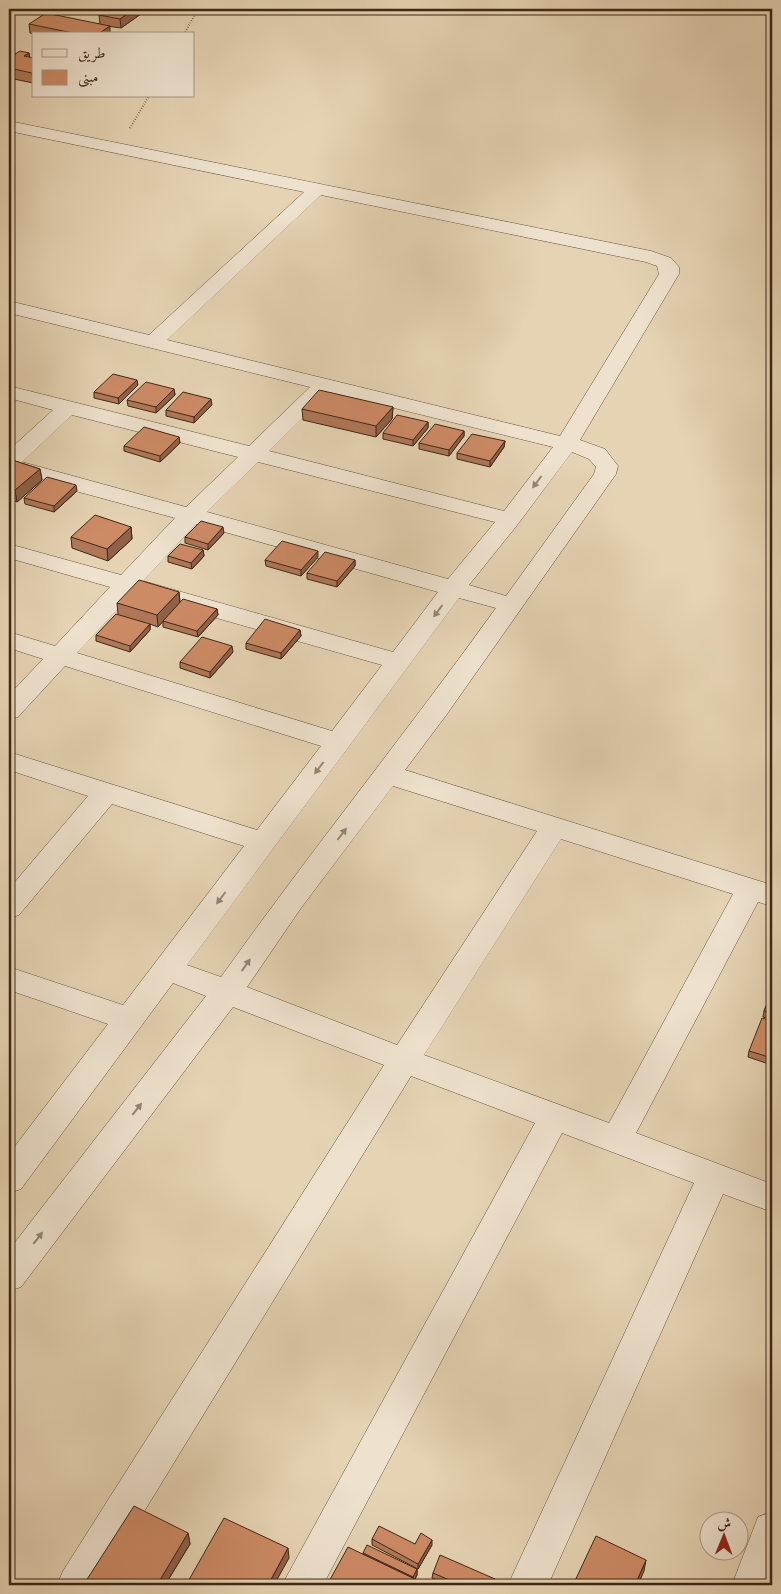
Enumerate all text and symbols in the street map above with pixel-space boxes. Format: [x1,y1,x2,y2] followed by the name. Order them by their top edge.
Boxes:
[32,32,195,98] legend
[78,42,105,63] text: طريق
[78,66,98,88] text: مبنى
[532,475,543,488] one-way arrow
[432,604,443,617] one-way arrow
[313,761,324,774] one-way arrow
[336,828,347,841] one-way arrow
[216,891,226,905] one-way arrow
[241,958,251,972] one-way arrow
[132,1103,143,1116] one-way arrow
[33,1231,44,1244] one-way arrow
[698,1512,748,1562] north arrow
[717,1513,731,1533] text: ش

